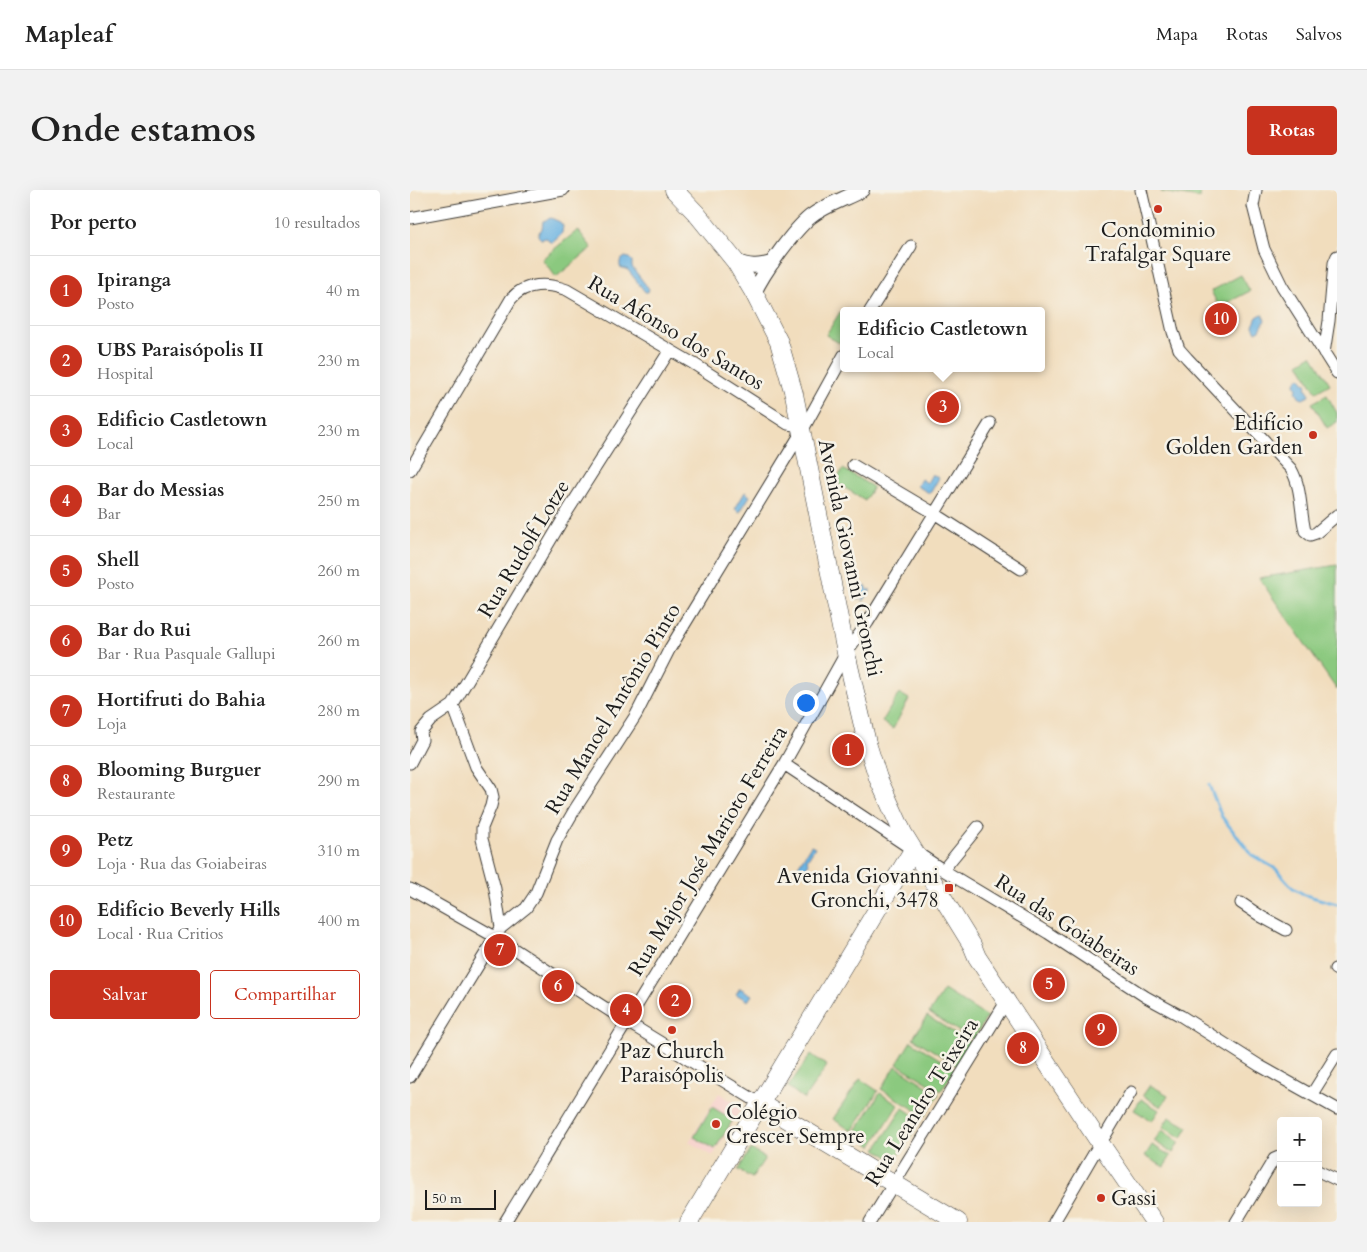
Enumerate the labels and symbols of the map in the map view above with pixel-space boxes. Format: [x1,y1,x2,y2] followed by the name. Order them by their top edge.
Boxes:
[1152,203,1164,215] marker: Condominio Trafalgar Square
[1085,216,1231,269] place label: Condominio Trafalgar Square
[582,269,770,397] street label: Rua Afonso dos Santos
[1205,300,1237,338] pin: 10
[927,388,959,426] pin: 3
[1165,409,1303,462] place label: Edifício Golden Garden
[1307,429,1319,441] marker: Edifício Golden Garden
[811,436,889,680] street label: Avenida Giovanni Gronchi
[471,475,577,623] street label: Rua Rudolf Lotze
[538,598,688,820] street label: Rua Manoel Antônio Pinto
[793,690,819,716] your location
[622,720,794,982] street label: Rua Major José Marioto Ferreira
[832,731,864,769] pin: 1
[777,862,939,915] place label: Avenida Giovanni Gronchi, 3478
[989,867,1145,983] street label: Rua das Goiabeiras
[943,882,955,894] marker: Avenida Giovanni Gronchi, 3478
[484,931,516,969] pin: 7
[1033,965,1065,1003] pin: 5
[542,967,574,1005] pin: 6
[659,982,691,1020] pin: 2
[610,991,642,1029] pin: 4
[1085,1011,1117,1049] pin: 9
[858,1012,986,1192] street label: Rua Leandro Teixeira
[666,1024,678,1036] marker: Paz Church Paraisópolis
[1007,1029,1039,1067] pin: 8
[620,1037,725,1090] place label: Paz Church Paraisópolis
[726,1098,865,1151] place label: Colégio Crescer Sempre
[710,1118,722,1130] marker: Colégio Crescer Sempre
[1111,1184,1157,1213] place label: Gassi
[425,1187,496,1210] scale bar
[1095,1192,1107,1204] marker: Gassi

